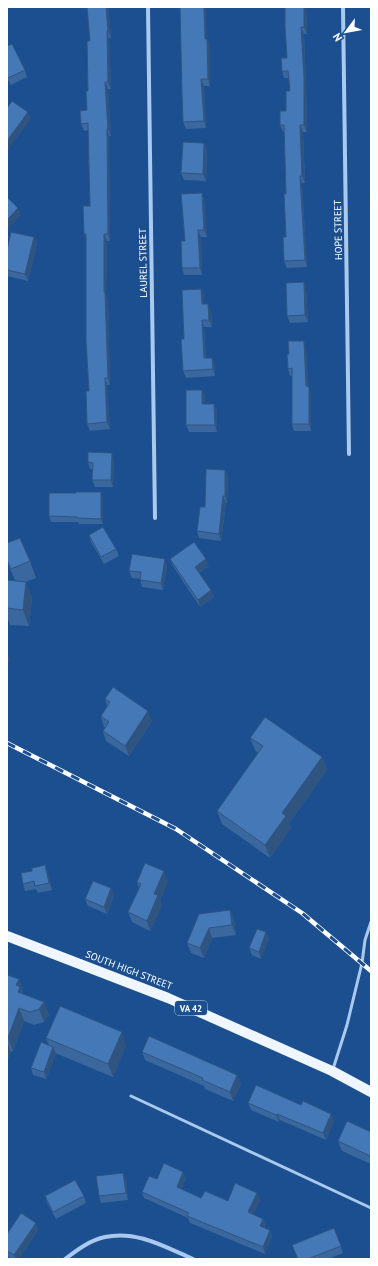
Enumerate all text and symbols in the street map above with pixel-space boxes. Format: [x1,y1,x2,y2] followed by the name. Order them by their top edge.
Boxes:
[326,12,366,52] north arrow
[330,31,345,44] text: N
[331,199,345,260] street label: HOPE STREET
[136,228,150,298] street label: LAUREL STREET
[84,947,175,993] street label: SOUTH HIGH STREET
[175,1001,207,1015] road number: VA 42

